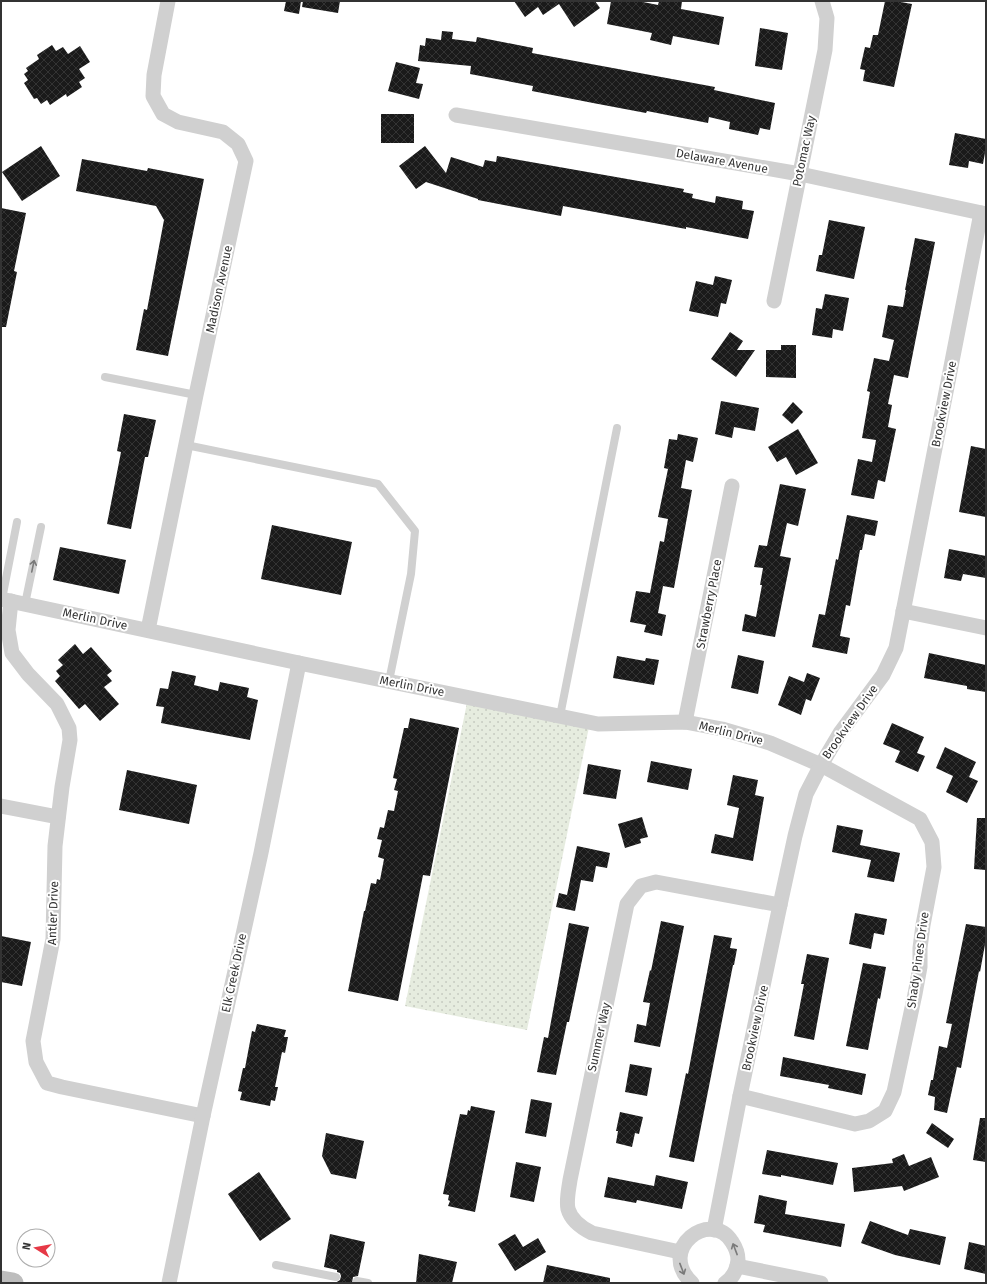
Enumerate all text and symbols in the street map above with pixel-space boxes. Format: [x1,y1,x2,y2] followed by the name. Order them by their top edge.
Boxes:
[790,114,818,188] street label: Potomac Way
[675,146,769,176] street label: Delaware Avenue
[203,244,235,334] street label: Madison Avenue
[929,360,959,448] street label: Brookview Drive
[693,558,725,650] street label: Strawberry Place
[29,560,37,573] one-way arrow
[61,605,129,633] street label: Merlin Drive
[378,673,446,699] street label: Merlin Drive
[819,682,881,762] street label: Brookview Drive
[697,718,765,748] street label: Merlin Drive
[45,881,61,945] street label: Antler Drive
[904,911,932,1009] street label: Shady Pines Drive
[219,932,249,1014] street label: Elk Creek Drive
[739,984,771,1072] street label: Brookview Drive
[585,1001,613,1073] street label: Summer Way
[16,1228,56,1268] north arrow
[20,1241,34,1251] text: N
[731,1244,739,1256] one-way arrow
[679,1262,687,1274] one-way arrow

